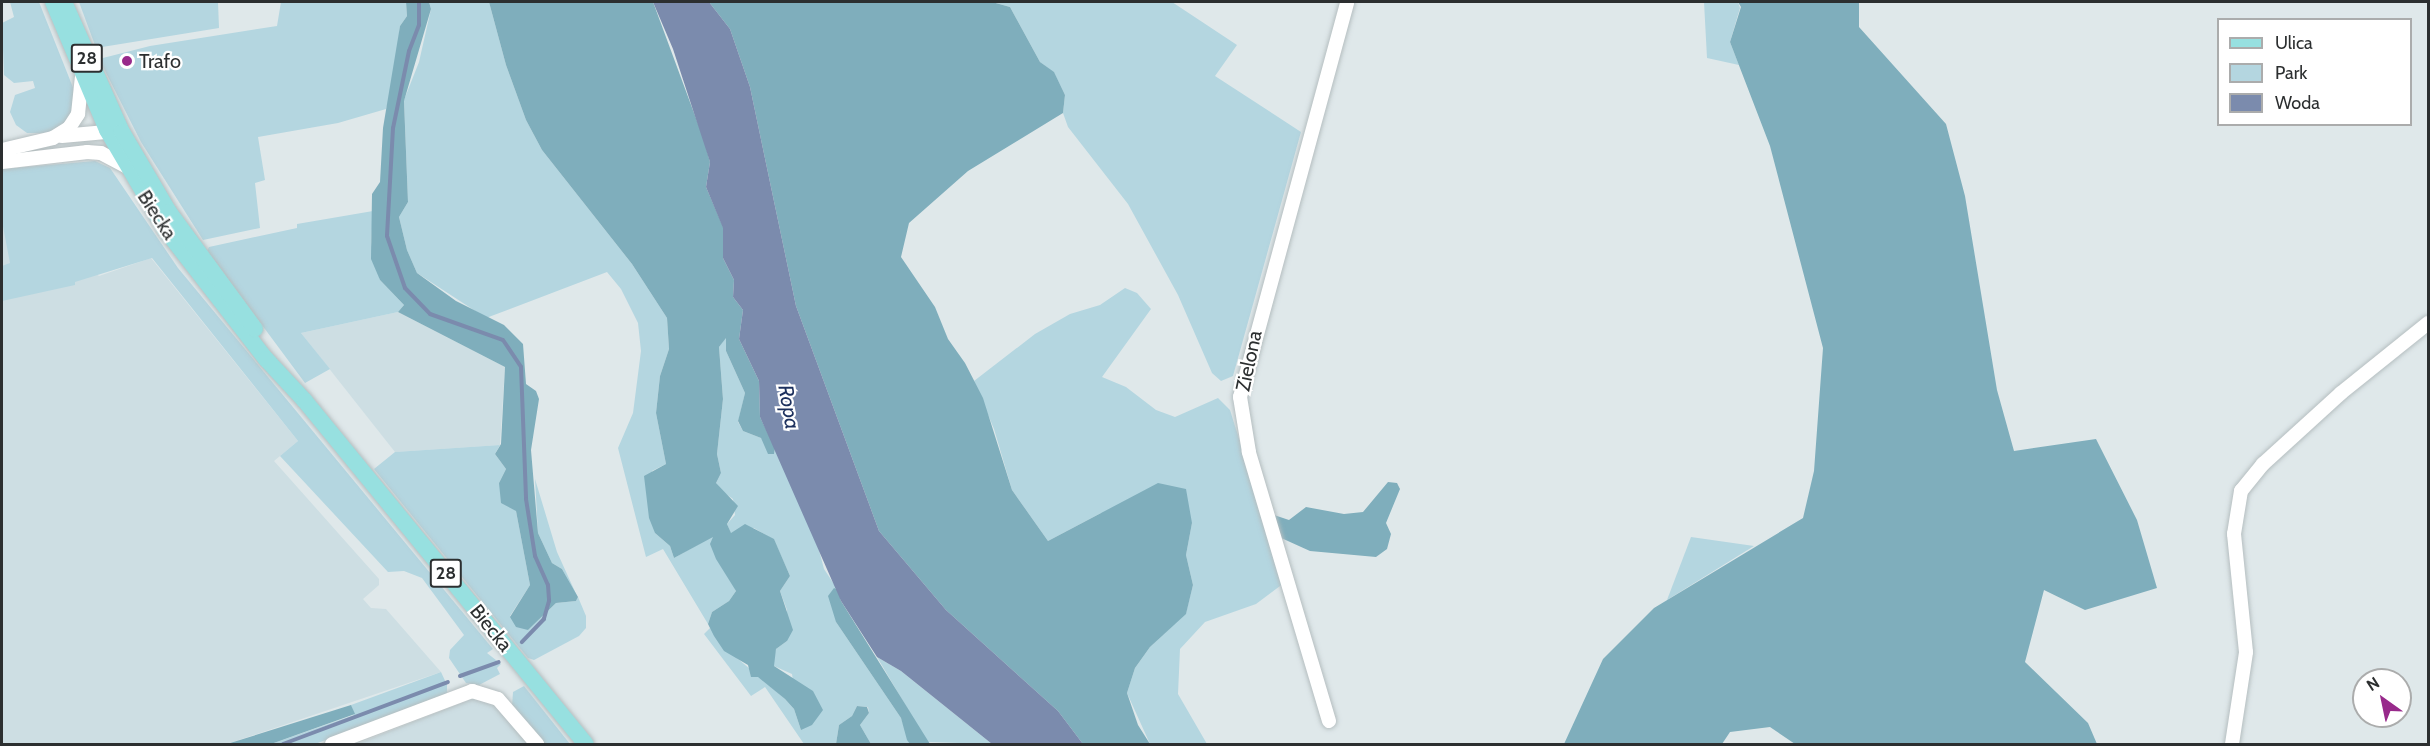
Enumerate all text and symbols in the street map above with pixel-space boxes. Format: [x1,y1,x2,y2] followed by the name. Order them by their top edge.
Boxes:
[2217,18,2412,126] legend
[2275,32,2313,54] text: Ulica
[70,43,104,73] road number: 28
[139,49,181,73] place label: Trafo
[120,54,134,68] marker: Trafo
[2275,62,2307,84] text: Park
[2275,92,2320,114] text: Woda
[132,186,182,244] street label: Biecka
[1231,328,1267,394] street label: Zielona
[773,383,805,431] water label: Ropa
[430,558,462,588] road number: 28
[465,600,517,656] street label: Biecka
[2352,668,2412,728] north arrow
[2363,673,2383,695] text: N

